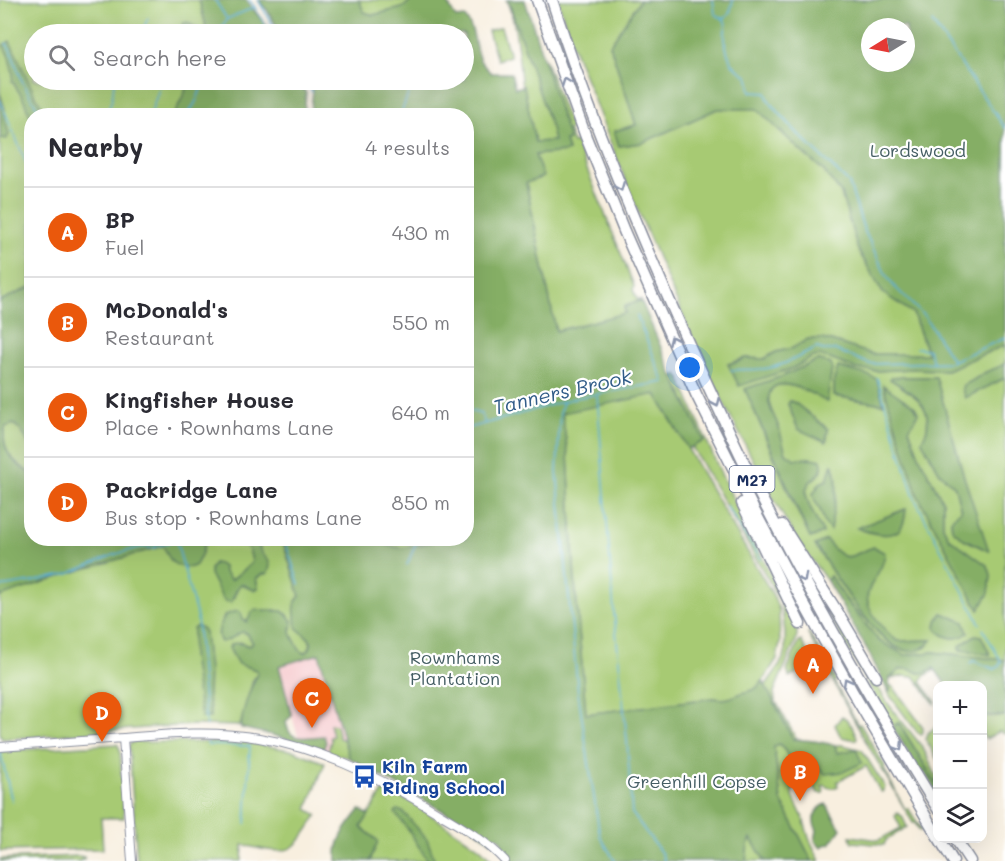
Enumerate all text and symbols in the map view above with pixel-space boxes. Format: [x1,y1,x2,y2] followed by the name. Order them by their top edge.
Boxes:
[861,18,915,72] north arrow
[24,24,474,90] search box
[45,41,78,74] icon: search
[93,43,227,72] text: Search here
[561,77,573,88] one-way arrow
[48,130,143,164] text: Nearby
[365,134,450,160] text: 4 results
[870,138,966,162] park label: Lordswood
[613,180,625,191] one-way arrow
[105,205,135,234] text: BP
[61,219,74,245] text: A
[392,219,450,245] text: 430 m
[105,234,145,260] text: Fuel
[105,295,228,324] text: McDonald's
[61,309,74,335] text: B
[392,309,450,335] text: 550 m
[105,324,215,350] text: Restaurant
[668,336,680,347] one-way arrow
[675,353,704,382] your location
[490,362,634,420] water label: Tanners Brook
[105,385,294,414] text: Kingfisher House
[708,397,720,408] one-way arrow
[60,399,75,425] text: C
[392,399,450,425] text: 640 m
[105,414,334,440] text: Place · Rownhams Lane
[730,466,774,492] road number: M27
[105,475,278,504] text: Packridge Lane
[60,489,75,515] text: D
[392,489,450,515] text: 850 m
[105,504,362,530] text: Bus stop · Rownhams Lane
[796,571,807,582] one-way arrow
[794,644,832,694] pin: A
[410,645,500,690] park label: Rownhams Plantation
[292,678,332,728] pin: C
[843,678,854,689] one-way arrow
[933,681,987,843] map controls
[933,681,987,735] button: +
[82,692,122,742] pin: D
[933,735,987,789] button: −
[892,741,904,751] one-way arrow
[780,752,820,801] pin: B
[382,754,505,799] place label: Kiln Farm Riding School
[351,763,377,789] bus stop icon: Kiln Farm Riding School
[627,769,767,793] park label: Greenhill Copse
[933,789,987,843] button: layers

